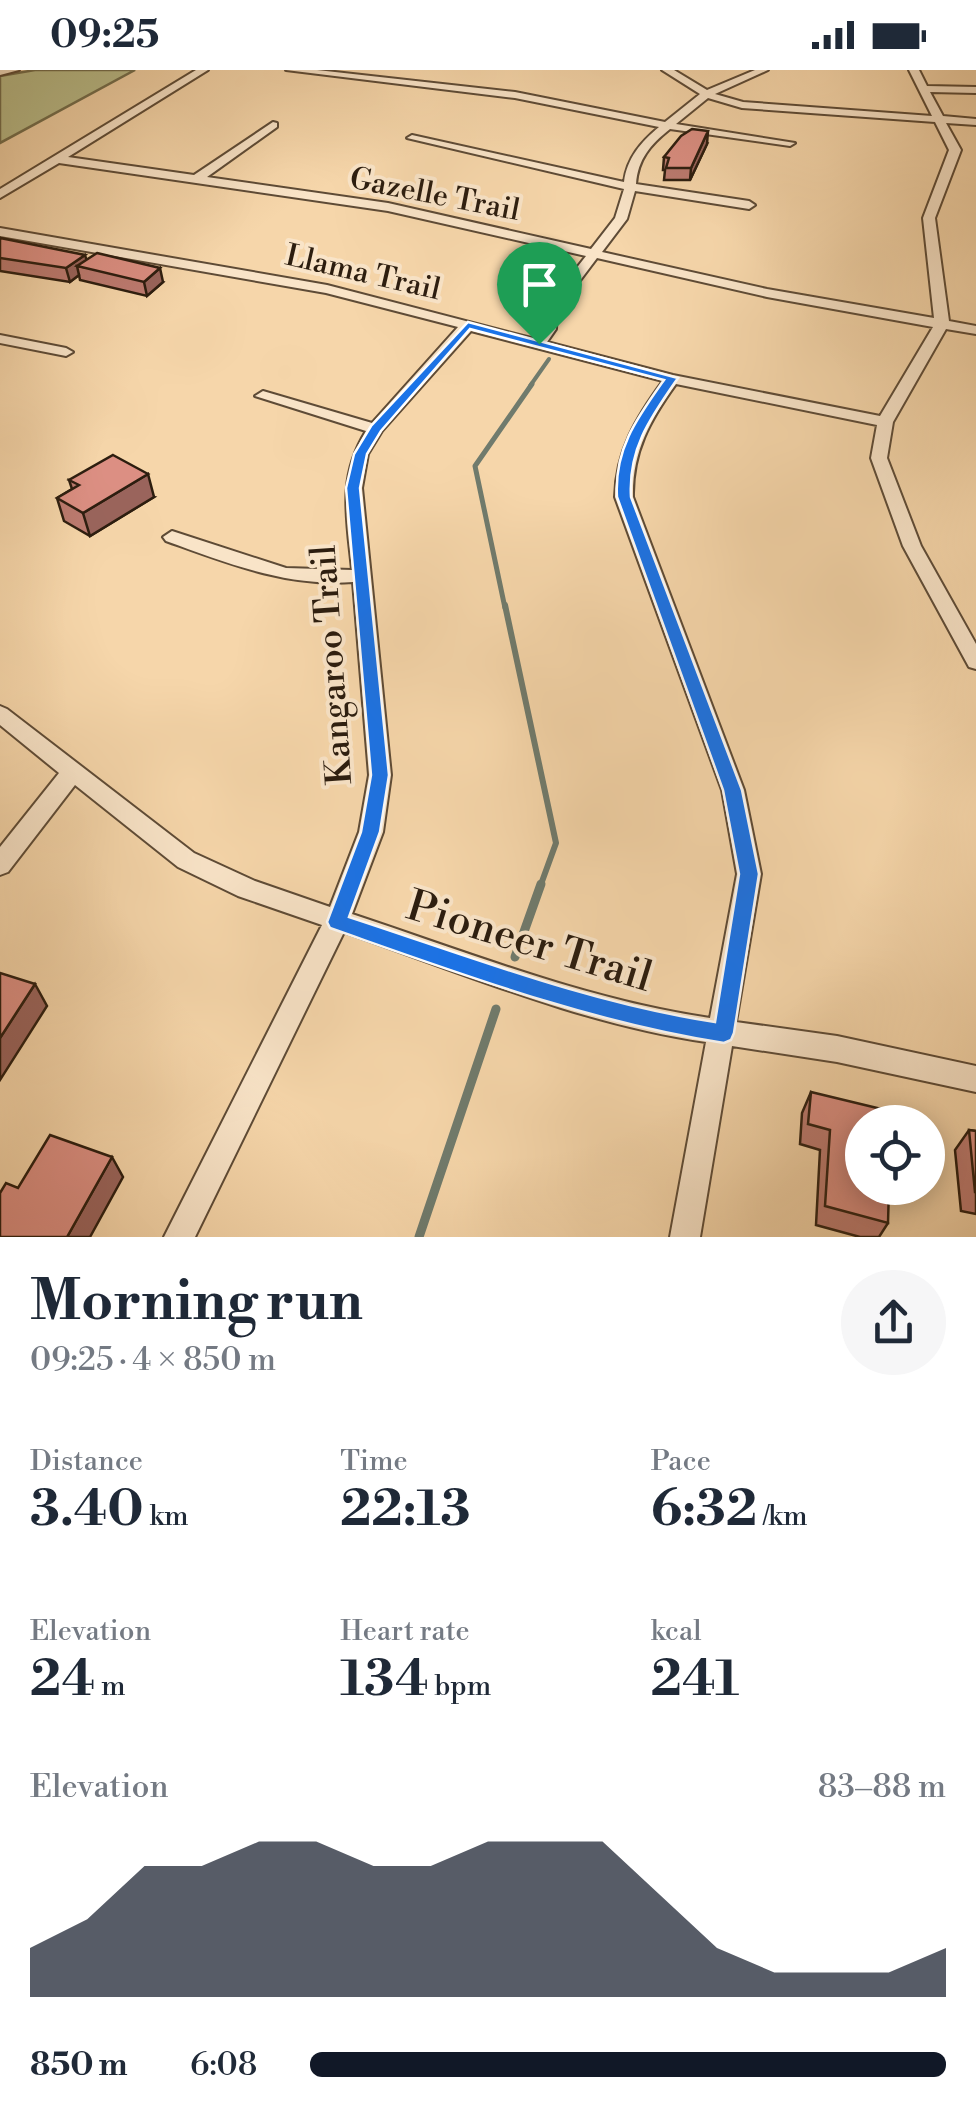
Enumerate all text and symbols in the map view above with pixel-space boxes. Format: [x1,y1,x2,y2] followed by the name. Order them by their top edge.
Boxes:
[50,12,159,59] text: 09:25
[346,160,523,230] street label: Gazelle Trail
[281,237,444,309] street label: Llama Trail
[497,242,582,345] pin
[512,257,567,312] icon: arrive
[303,544,362,786] street label: Kangaroo Trail
[400,880,658,1005] street label: Pioneer Trail
[845,1105,945,1205] map controls
[845,1105,945,1205] button: locate
[30,1268,363,1337] text: Morning run
[841,1270,946,1375] button: share
[30,1340,276,1380] text: 09:25 · 4 × 850 m
[30,1444,143,1479] text: Distance
[340,1444,408,1479] text: Time
[651,1444,711,1479] text: Pace
[30,1479,144,1541] text: 3.40
[340,1479,471,1541] text: 22:13
[651,1479,757,1541] text: 6:32
[144,1499,189,1534] text: km
[757,1499,807,1534] text: /km
[30,1614,151,1649] text: Elevation
[340,1614,470,1649] text: Heart rate
[651,1614,701,1649] text: kcal
[30,1649,95,1711] text: 24
[340,1649,429,1711] text: 134
[651,1649,739,1711] text: 241
[95,1669,125,1704] text: m
[429,1669,491,1704] text: bpm
[30,1767,169,1807] text: Elevation
[818,1767,946,1807] text: 83–88 m
[30,2045,128,2085] text: 850 m
[190,2045,257,2085] text: 6:08

